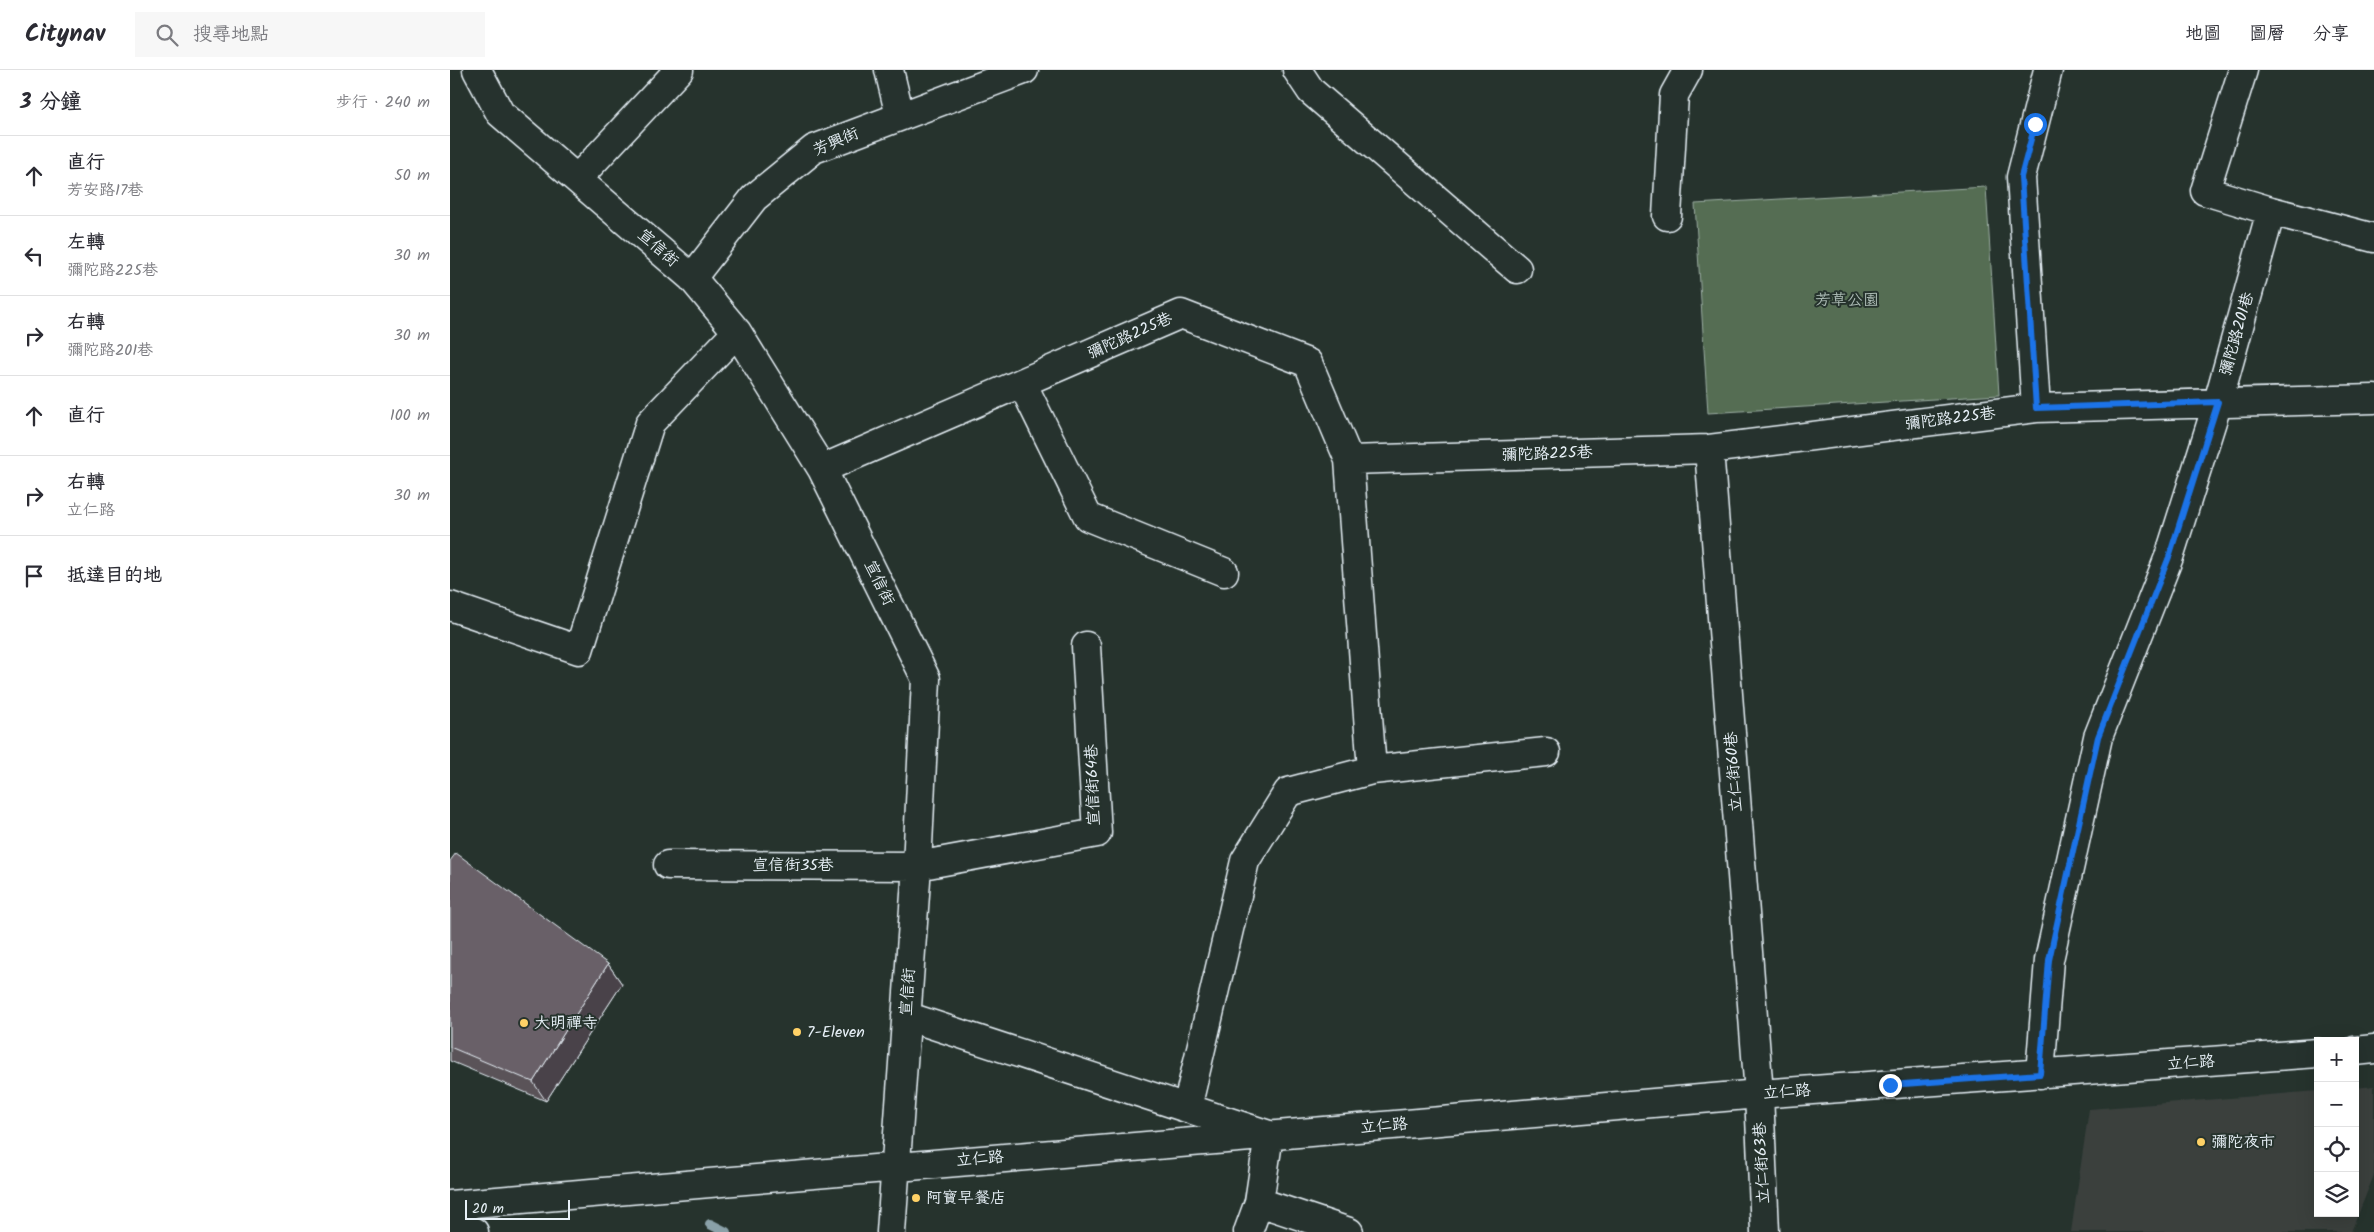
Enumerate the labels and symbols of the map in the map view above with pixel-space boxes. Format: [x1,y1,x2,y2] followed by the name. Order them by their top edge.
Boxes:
[2024,113,2047,136] route start
[809,121,863,163] street label: 芳興街
[632,223,684,273] street label: 宣信街
[1815,288,1879,313] park label: 芳草公園
[2213,289,2261,379] street label: 彌陀路201巷
[1083,306,1177,366] street label: 彌陀路225巷
[1903,401,1997,437] street label: 彌陀路225巷
[1501,440,1593,468] street label: 彌陀路225巷
[857,556,901,610] street label: 宣信街
[1719,731,1749,813] street label: 立仁街60巷
[1079,744,1107,826] street label: 宣信街64巷
[752,853,834,878] street label: 宣信街35巷
[894,967,922,1017] street label: 宣信街
[534,1011,598,1036] place label: 大明禪寺
[518,1017,530,1029] marker: 大明禪寺
[807,1020,865,1045] place label: 7-Eleven
[791,1026,803,1038] marker: 7-Eleven
[2166,1049,2216,1077] street label: 立仁路
[1879,1074,1902,1097] route end
[1762,1078,1812,1106] street label: 立仁路
[1359,1111,1409,1141] street label: 立仁路
[1747,1121,1777,1205] street label: 立仁街63巷
[2211,1130,2275,1155] place label: 彌陀夜市
[2195,1136,2207,1148] marker: 彌陀夜市
[955,1144,1005,1174] street label: 立仁路
[926,1186,1006,1211] place label: 阿寶早餐店
[910,1192,922,1204] marker: 阿寶早餐店
[465,1197,570,1220] scale bar

